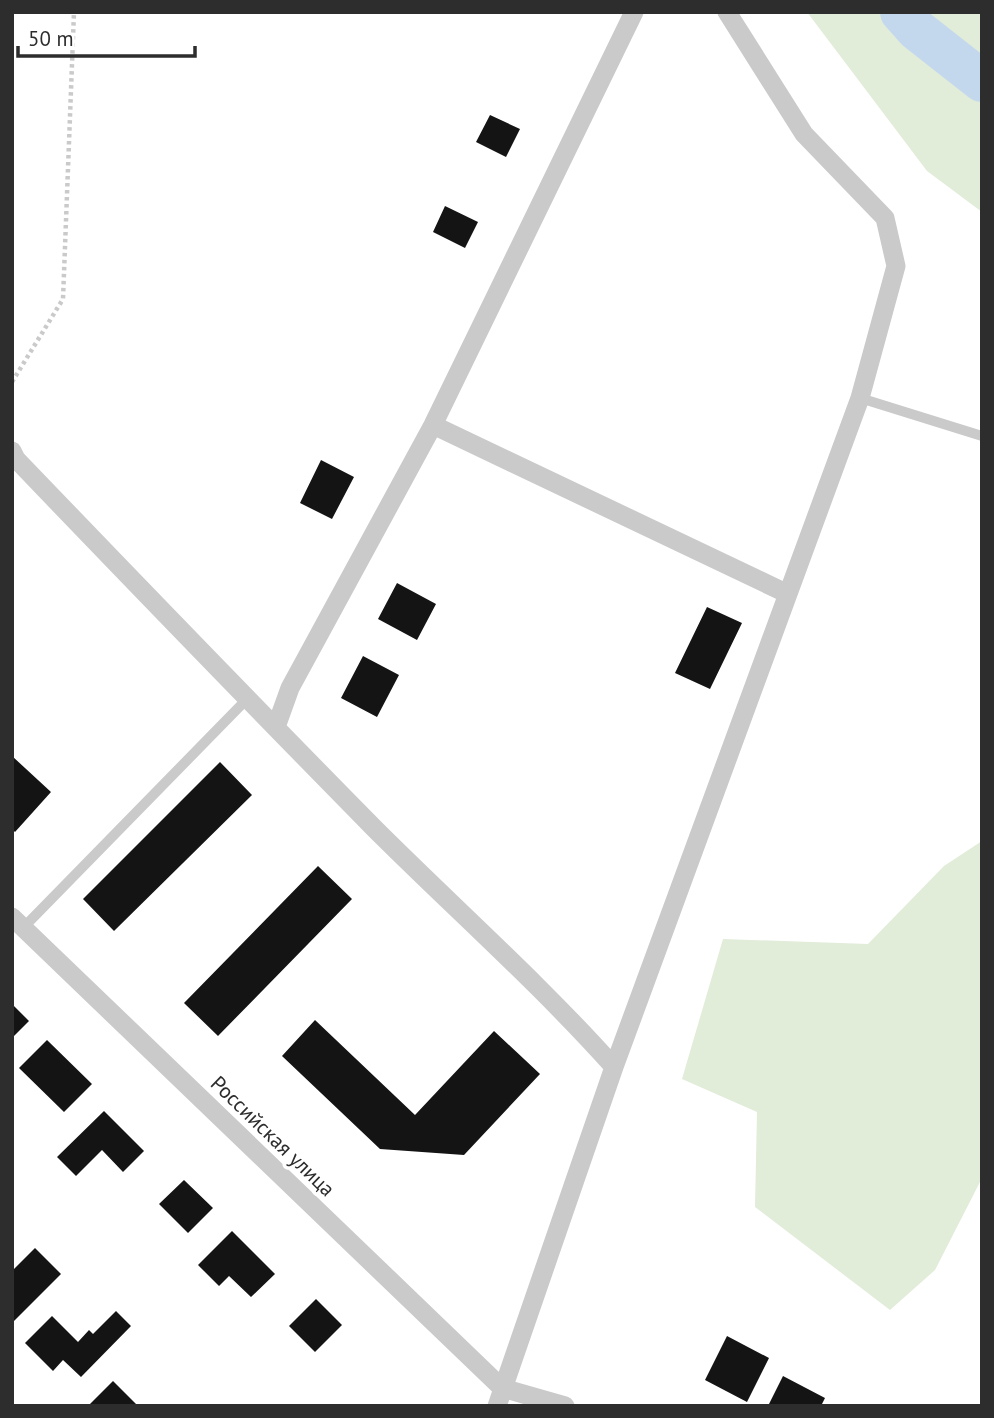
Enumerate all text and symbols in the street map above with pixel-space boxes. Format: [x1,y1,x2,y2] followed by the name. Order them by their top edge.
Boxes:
[18,14,194,58] scale bar
[28,25,74,52] text: 50 m
[205,1070,341,1202] street label: Российская улица

